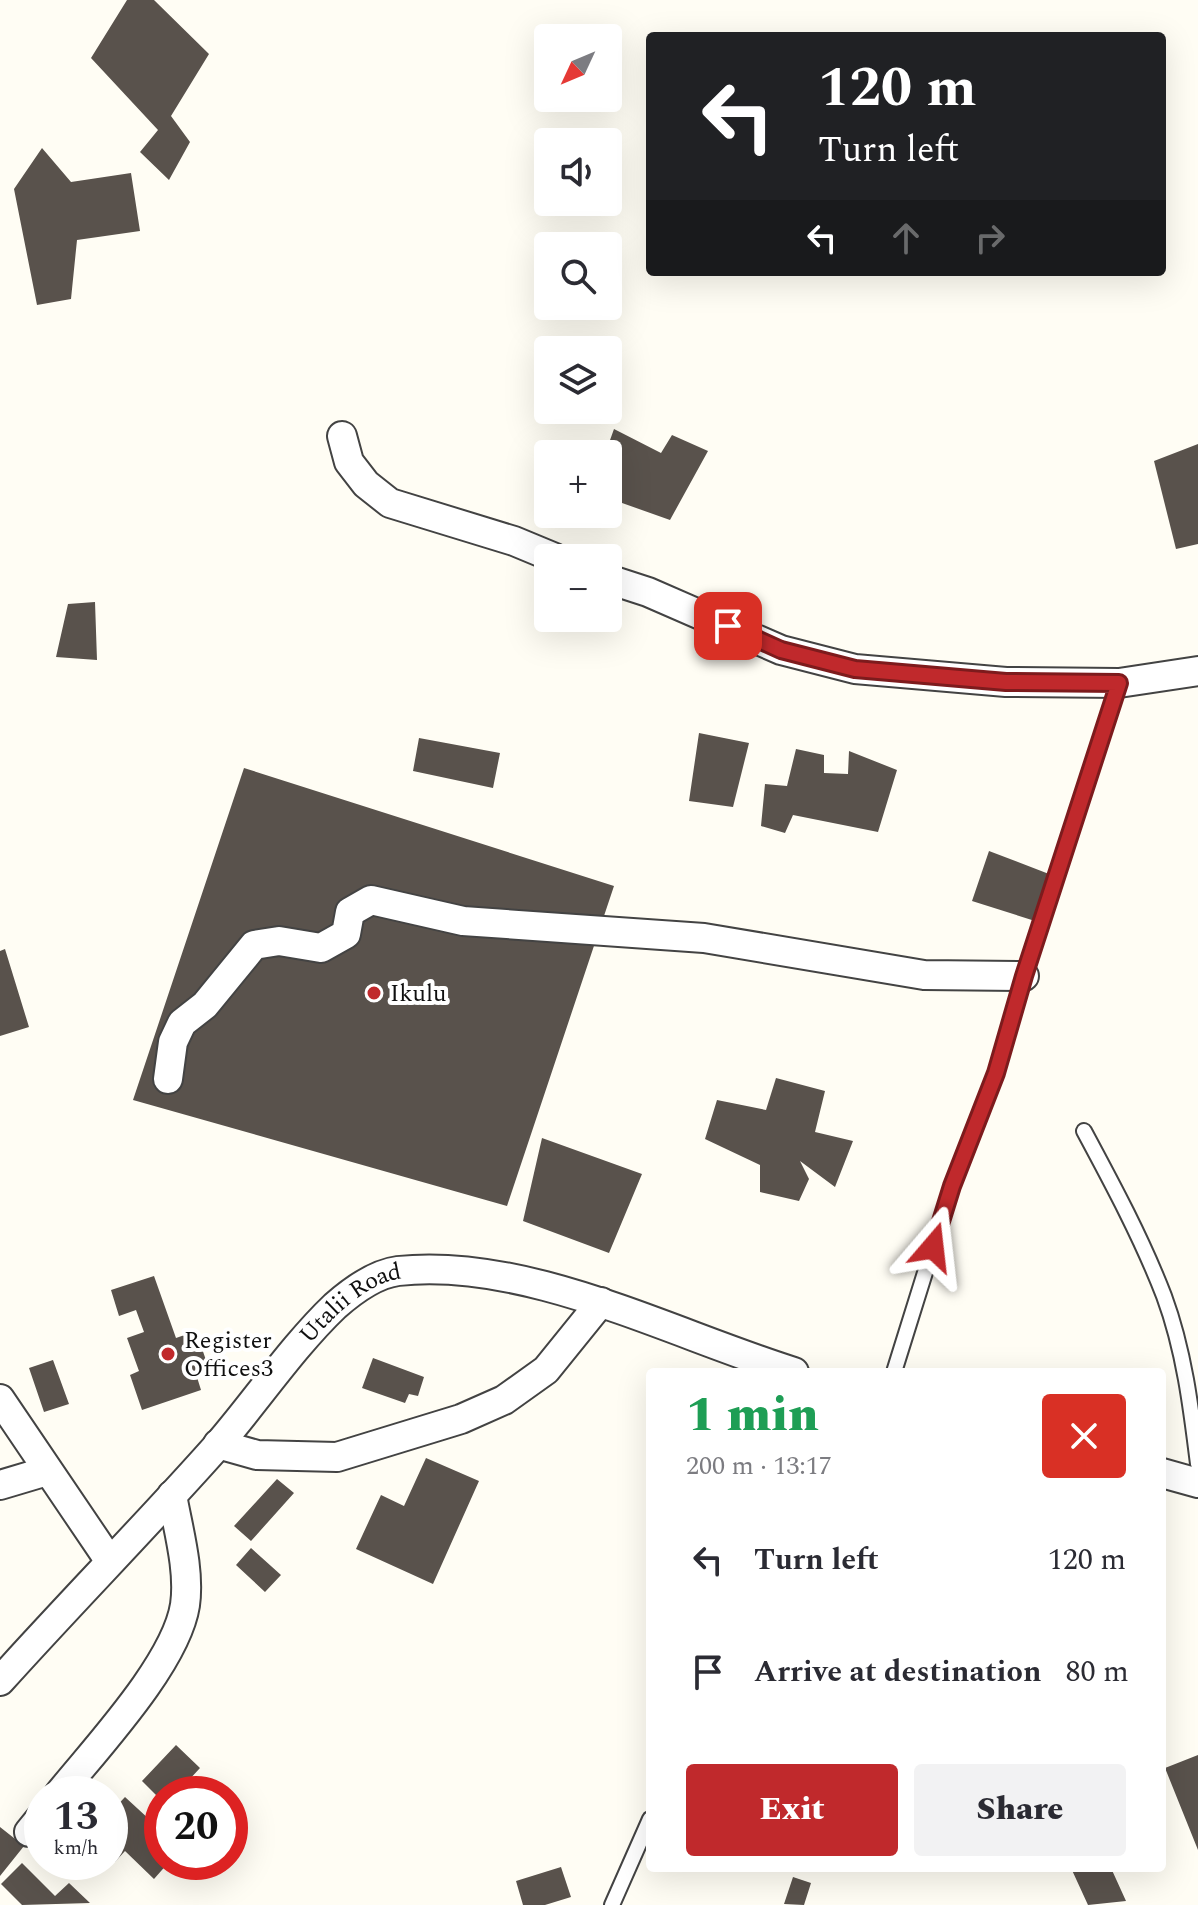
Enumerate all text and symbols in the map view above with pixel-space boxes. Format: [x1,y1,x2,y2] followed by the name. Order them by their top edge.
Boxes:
[534,24,622,112] north arrow
[534,24,622,632] map controls
[818,46,977,131] text: 120 m
[686,64,790,168] icon: left
[818,123,959,178] text: Turn left
[534,128,622,216] button: sound
[800,216,844,260] icon: left
[884,216,928,260] icon: ahead
[968,216,1012,260] icon: right
[534,232,622,320] button: search
[534,336,622,424] button: layers
[534,440,622,528] button: +
[534,544,622,632] button: −
[694,592,762,660] pin
[706,604,750,648] icon: arrive
[390,976,447,1012] place label: Ikulu
[365,984,383,1002] marker: Ikulu
[891,1205,975,1289] position arrow
[291,1254,404,1352] street label: Utalii Road
[184,1323,273,1387] place label: Register Offices3
[159,1345,177,1363] marker: Register Offices3
[686,1379,819,1452] text: 1 min
[1042,1394,1126,1478] button: close
[686,1446,832,1486] text: 200 m · 13:17
[754,1537,879,1583] text: Turn left
[1048,1537,1126,1583] text: 120 m
[686,1538,730,1582] icon: left
[754,1649,1041,1695] text: Arrive at destination
[1065,1649,1129,1695] text: 80 m
[686,1650,730,1694] icon: arrive
[686,1764,898,1856] button: Exit
[914,1764,1126,1856] button: Share
[144,1776,248,1880] speed limit sign: 20
[54,1787,98,1848] text: 13
[54,1833,99,1863] text: km/h

